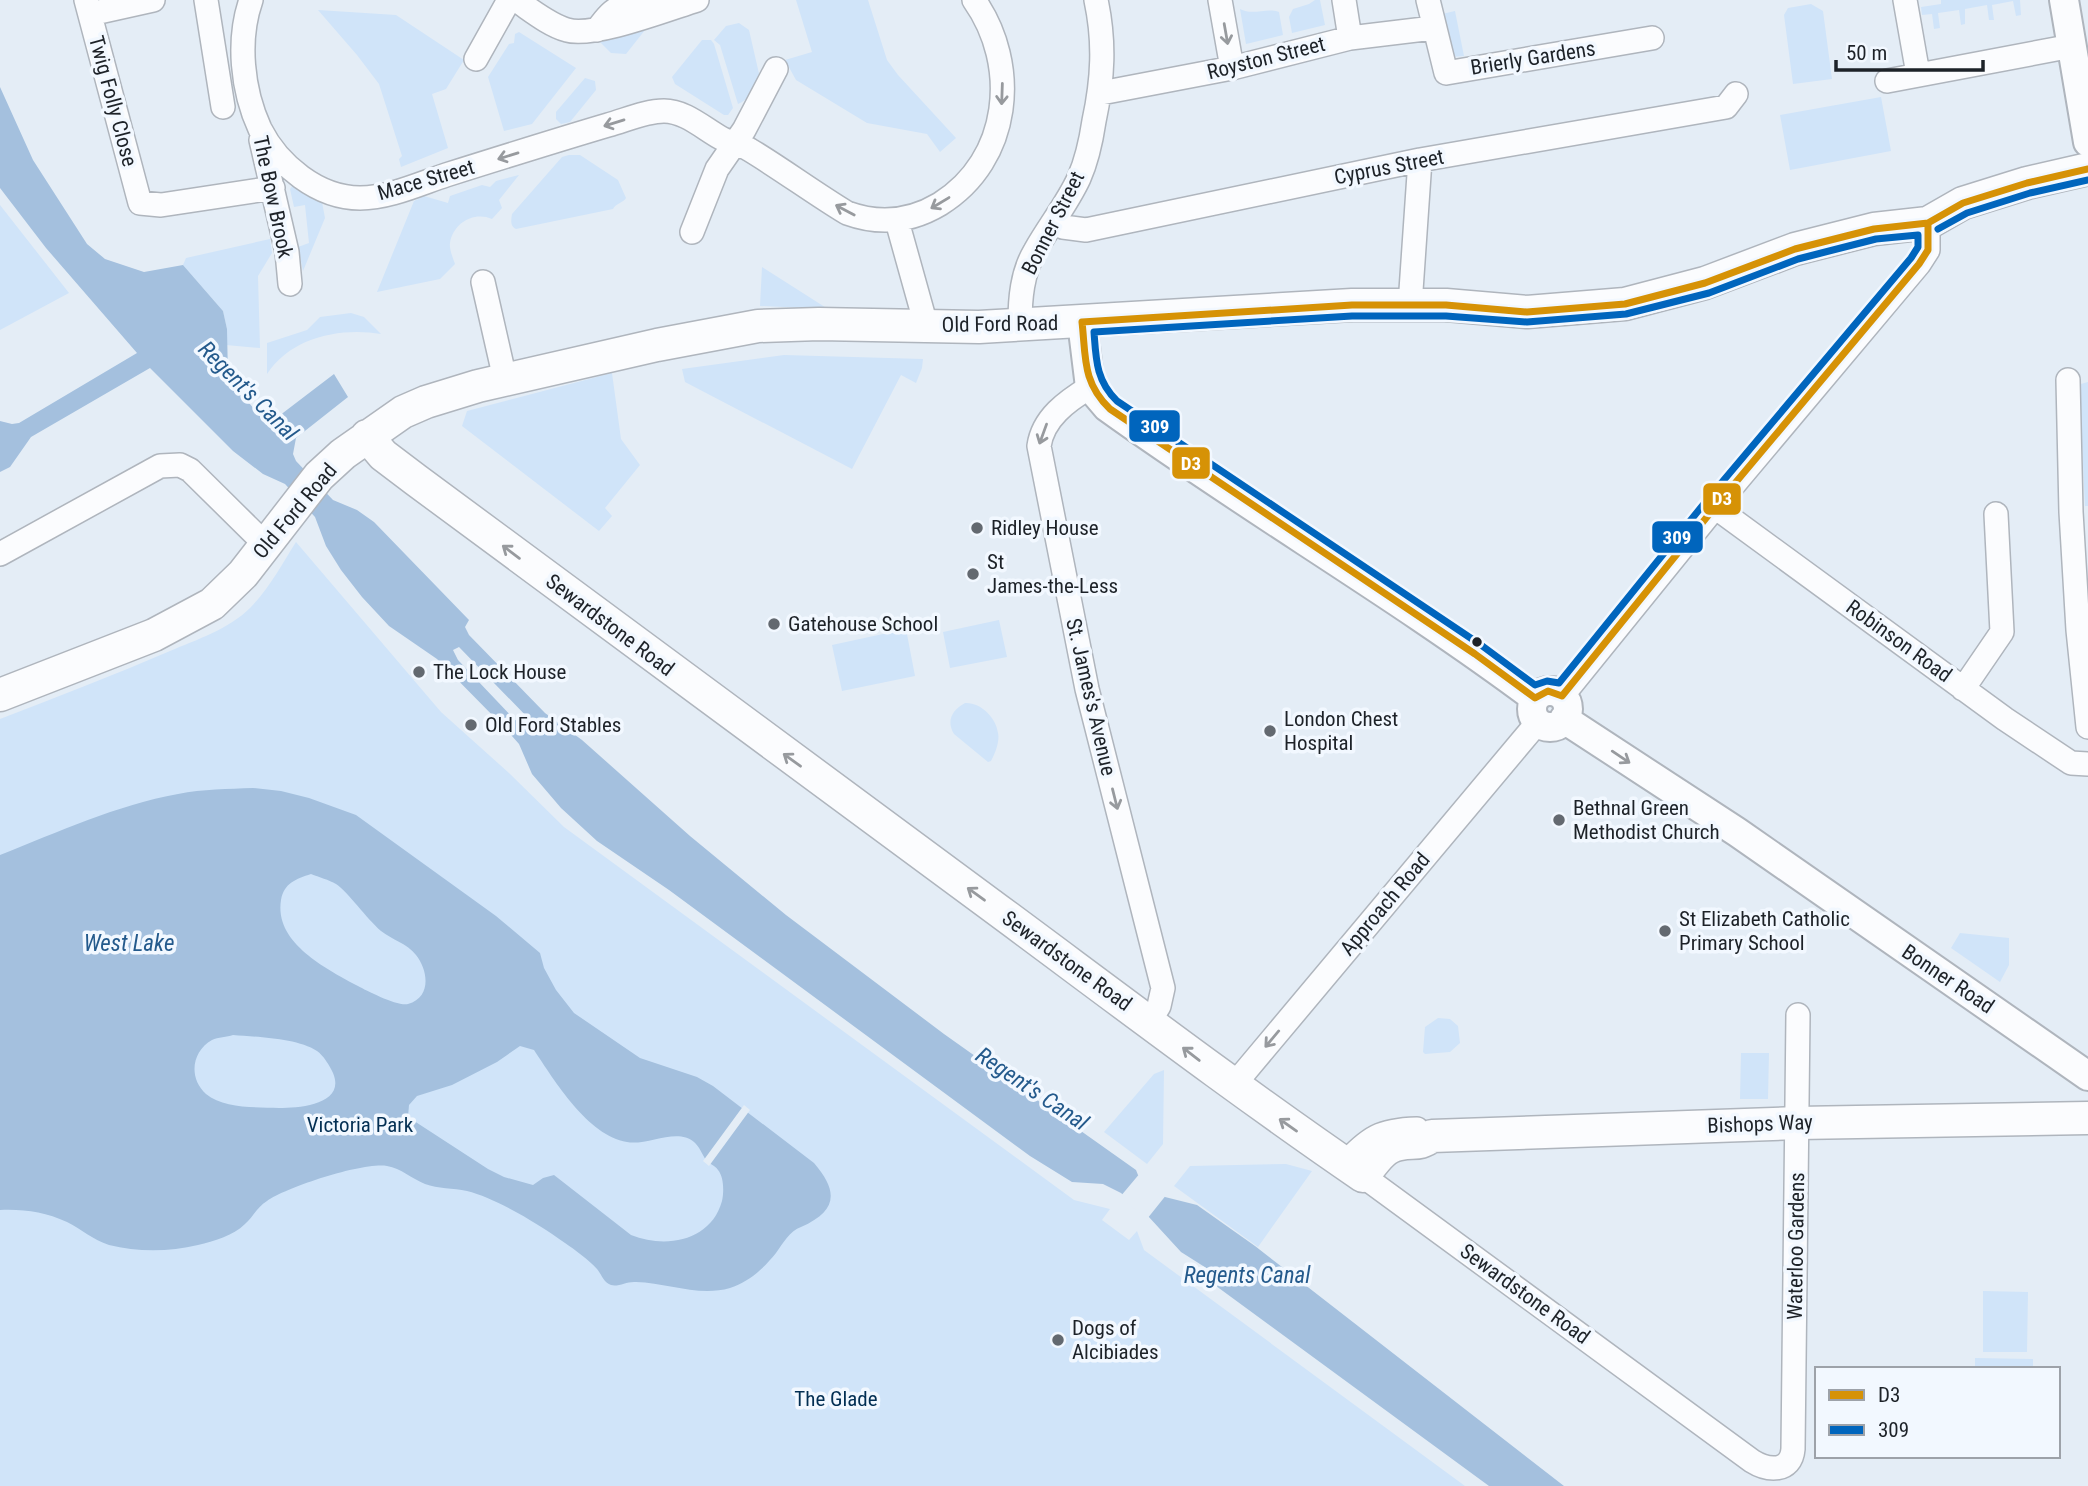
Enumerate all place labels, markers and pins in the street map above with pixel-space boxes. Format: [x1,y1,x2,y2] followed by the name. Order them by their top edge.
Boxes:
[991,516,1099,540] place label: Ridley House
[969,520,985,536] marker: Ridley House
[987,550,1118,598] place label: St James-the-Less
[965,566,981,582] marker: St James-the-Less
[788,612,938,636] place label: Gatehouse School
[766,616,782,632] marker: Gatehouse School
[1470,635,1484,649] unlabelled marker
[433,660,567,684] place label: The Lock House
[411,664,427,680] marker: The Lock House
[1284,707,1398,755] place label: London Chest Hospital
[485,713,621,737] place label: Old Ford Stables
[463,717,479,733] marker: Old Ford Stables
[1262,723,1278,739] marker: London Chest Hospital
[1573,796,1720,844] place label: Bethnal Green Methodist Church
[1551,812,1567,828] marker: Bethnal Green Methodist Church
[1679,907,1850,955] place label: St Elizabeth Catholic Primary School
[1657,923,1673,939] marker: St Elizabeth Catholic Primary School
[1072,1316,1159,1364] place label: Dogs of Alcibiades
[1050,1332,1066,1348] marker: Dogs of Alcibiades

